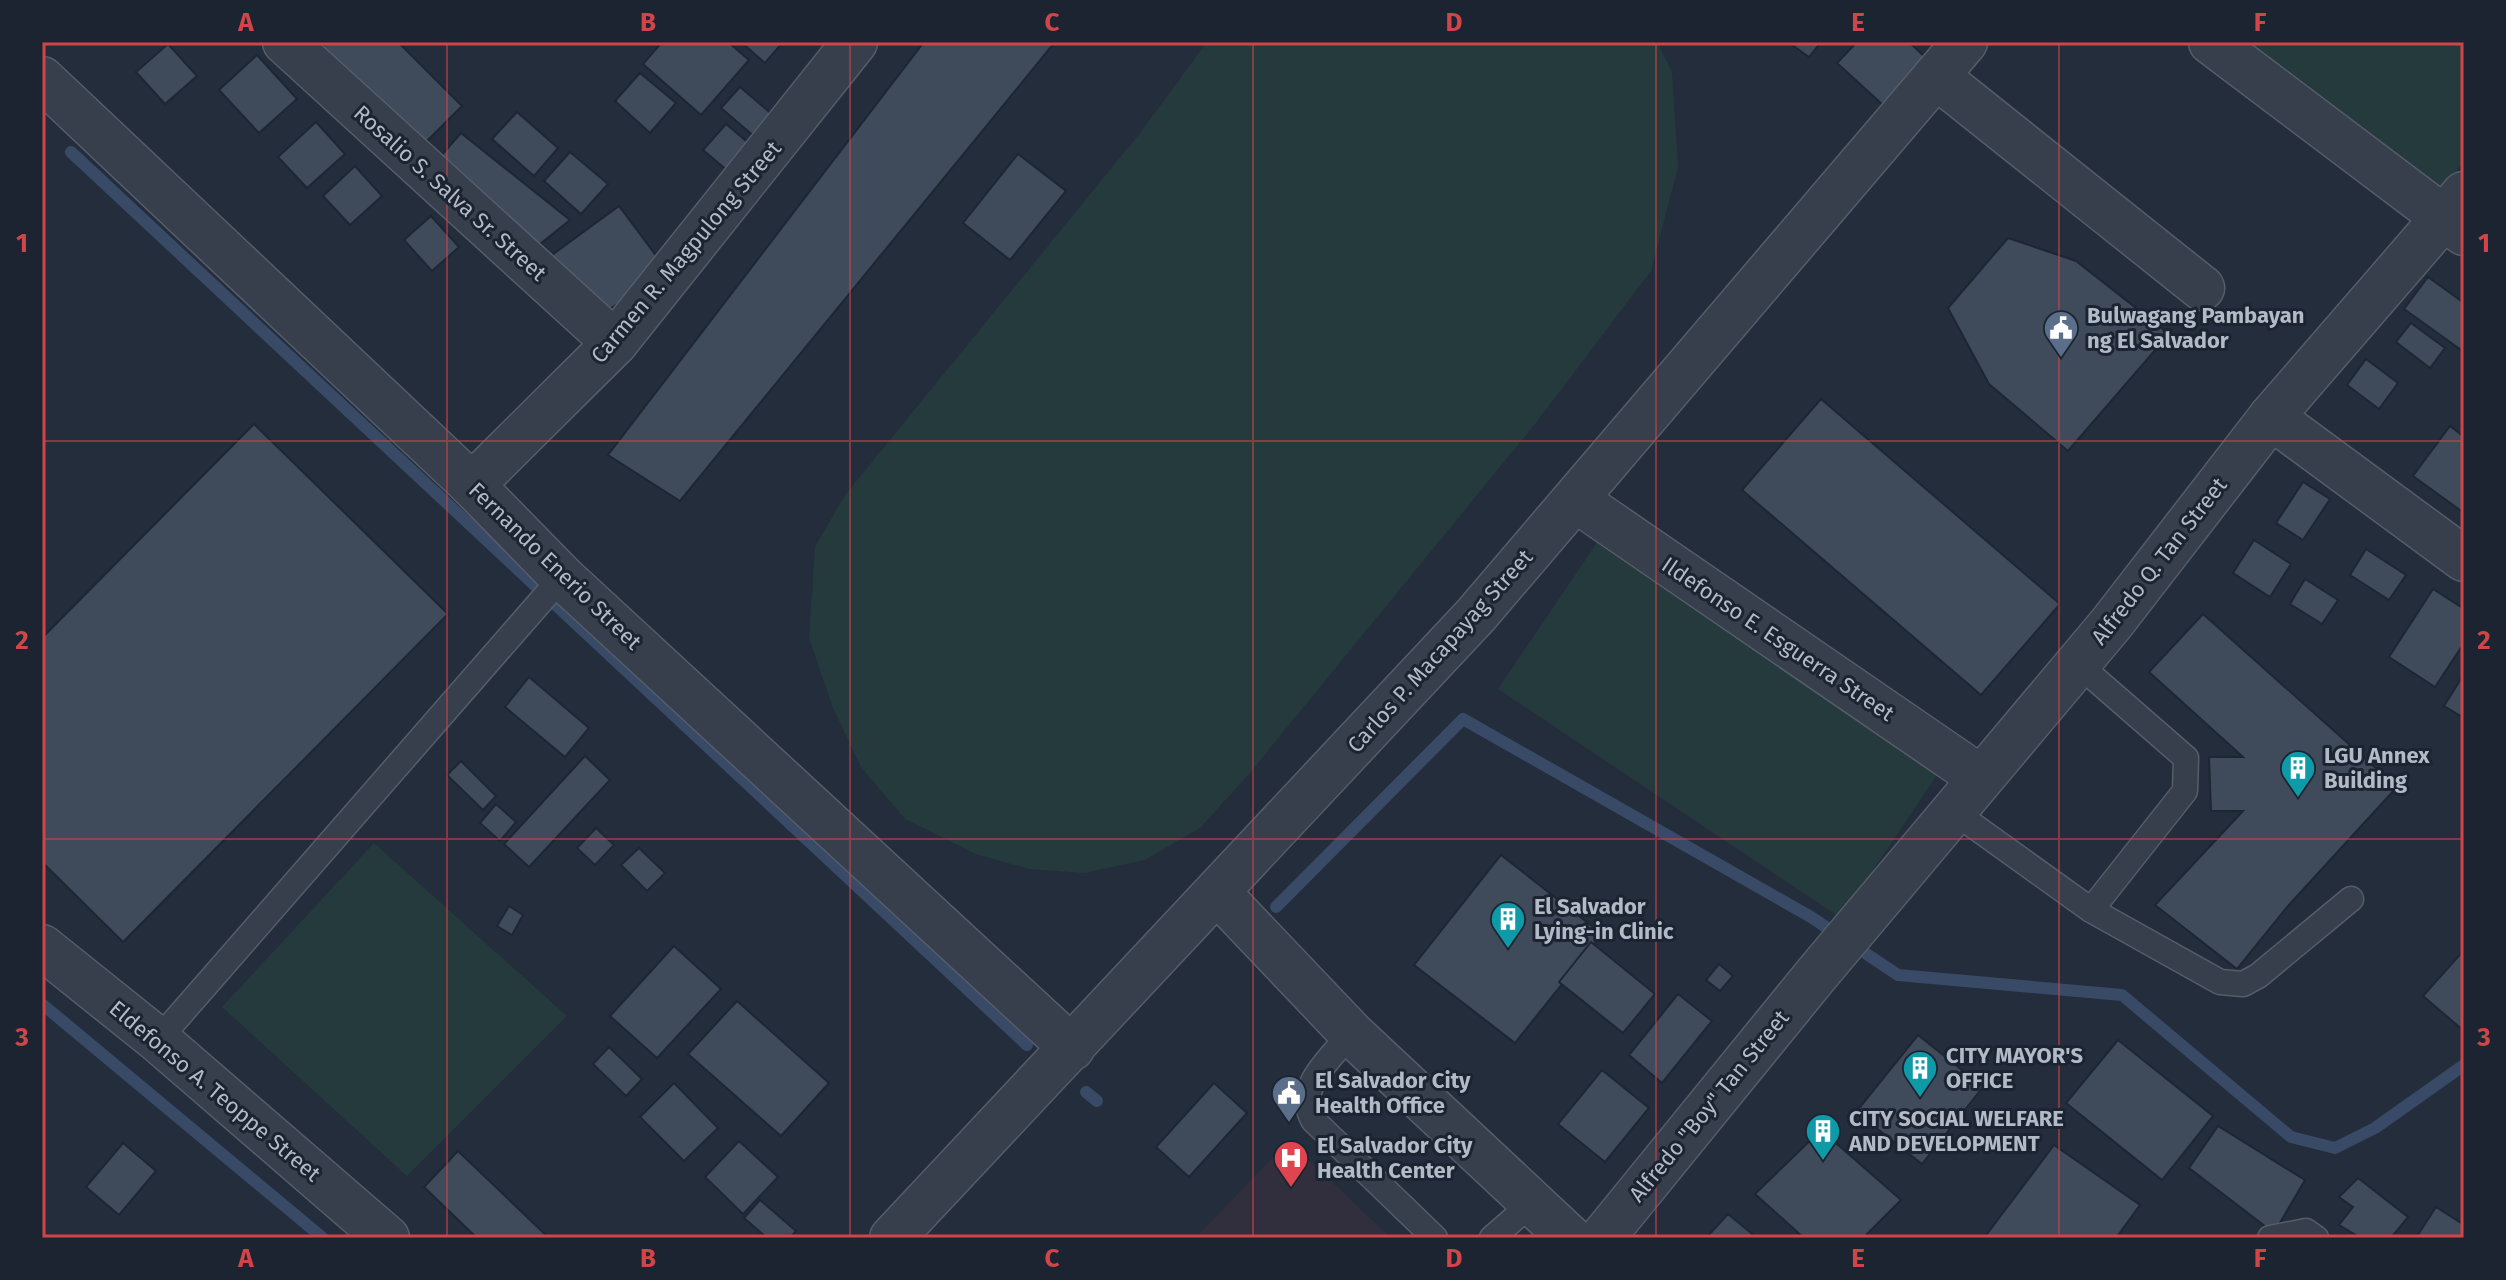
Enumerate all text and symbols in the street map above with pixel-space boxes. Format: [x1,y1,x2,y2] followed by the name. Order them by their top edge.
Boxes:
[237,7,254,38] text: A
[640,7,656,38] text: B
[1045,7,1060,38] text: C
[1446,7,1463,38] text: D
[1851,7,1865,38] text: E
[2254,7,2267,38] text: F
[348,99,552,287] street label: Rosalio S. Salva Sr. Street
[585,135,787,369] street label: Carmen R. Magpulong Street
[16,228,28,259] text: 1
[2478,228,2490,259] text: 1
[2087,302,2304,354] place label: Bulwagang Pambayan ng El Salvador
[2042,309,2080,359] public building icon: Bulwagang Pambayan ng El Salvador
[2085,472,2233,650] street label: Alfredo Q. Tan Street
[463,477,647,655] street label: Fernando Enerio Street
[1342,544,1538,758] street label: Carlos P. Macapayag Street
[1657,551,1899,727] street label: Ildefonso E. Esguerra Street
[15,625,29,656] text: 2
[2477,625,2491,656] text: 2
[2324,742,2430,794] place label: LGU Annex Building
[2279,749,2317,799] building icon: LGU Annex Building
[1534,893,1674,945] place label: El Salvador Lying-in Clinic
[1489,900,1527,950] building icon: El Salvador Lying-in Clinic
[104,995,326,1187] street label: Eldefonso A. Teoppe Street
[1623,1005,1795,1207] street label: Alfredo "Boy" Tan Street
[14,1022,29,1053] text: 3
[2476,1022,2491,1053] text: 3
[1946,1042,2084,1094] place label: CITY MAYOR'S OFFICE
[1901,1049,1939,1099] building icon: CITY MAYOR'S OFFICE
[1315,1067,1471,1119] place label: El Salvador City Health Office
[1270,1074,1308,1124] public building icon: El Salvador City Health Office
[1848,1105,2064,1157] place label: CITY SOCIAL WELFARE AND DEVELOPMENT
[1804,1112,1842,1162] building icon: CITY SOCIAL WELFARE AND DEVELOPMENT
[1317,1132,1473,1184] place label: El Salvador City Health Center
[1272,1139,1310,1189] hospital icon: El Salvador City Health Center
[237,1243,254,1274] text: A
[640,1243,656,1274] text: B
[1045,1243,1060,1274] text: C
[1446,1243,1463,1274] text: D
[1851,1243,1865,1274] text: E
[2254,1243,2267,1274] text: F

